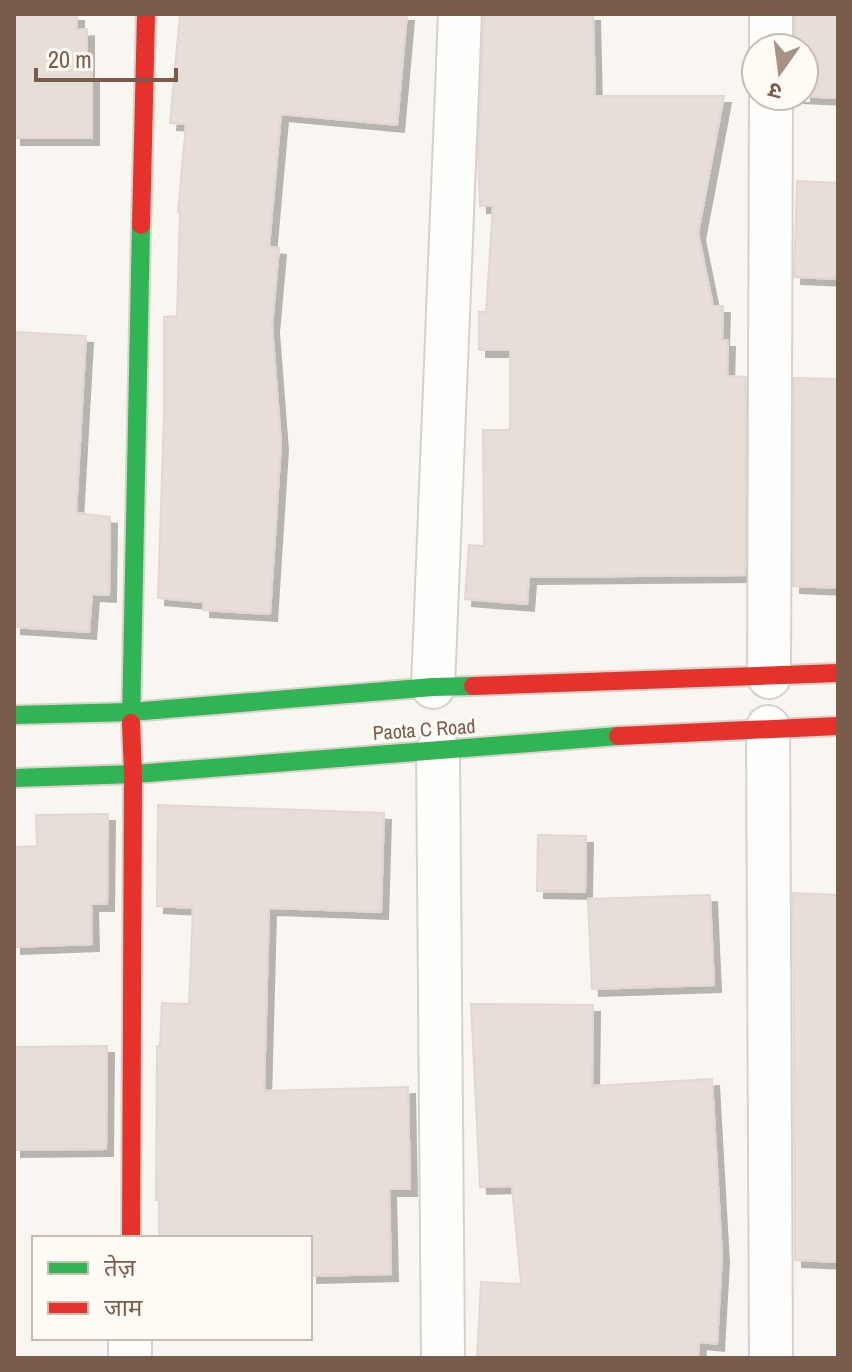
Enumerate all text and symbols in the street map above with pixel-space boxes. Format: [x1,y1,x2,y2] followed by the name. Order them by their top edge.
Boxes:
[36,32,176,82] scale bar
[740,32,820,112] north arrow
[48,43,92,75] text: 20 m
[764,75,785,108] text: उ
[372,712,476,746] street label: Paota C Road
[32,1236,312,1340] legend
[104,1251,137,1283] text: तेज़
[104,1291,143,1323] text: जाम

